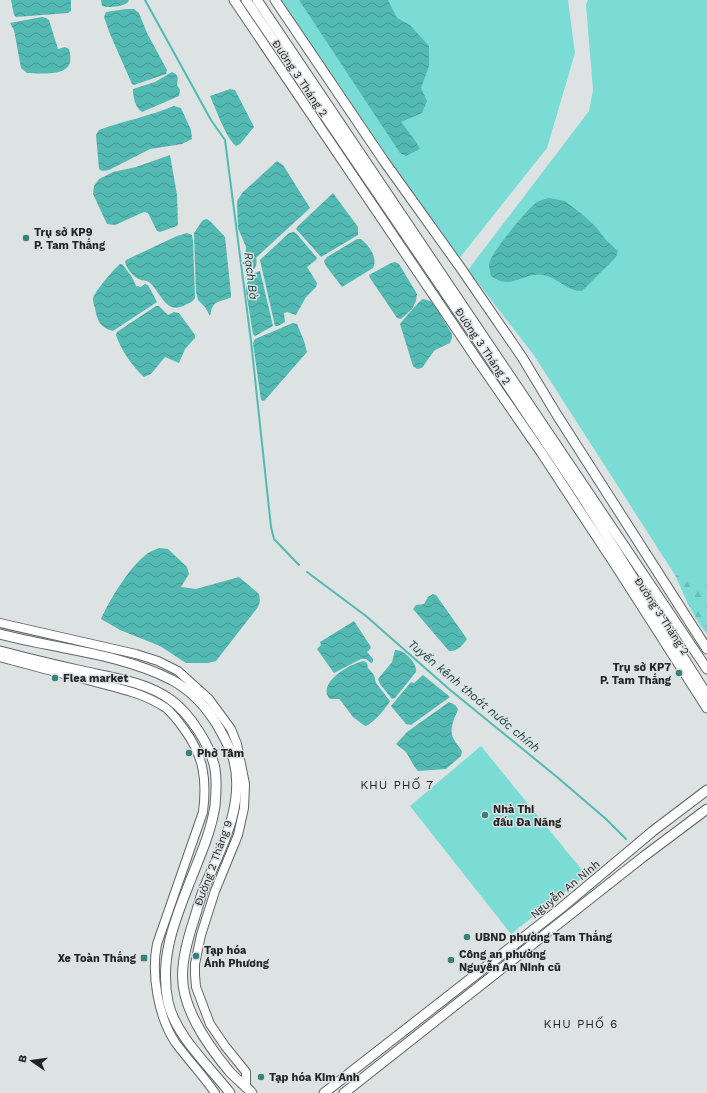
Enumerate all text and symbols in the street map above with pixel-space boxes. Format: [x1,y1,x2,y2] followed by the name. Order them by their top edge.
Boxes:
[269,37,330,119] street label: Đường 3 Tháng 2
[34,226,106,252] place label: Trụ sở KP9 P. Tam Thắng
[21,233,31,243] marker: Trụ sở KP9 P. Tam Thắng
[241,251,261,301] water label: Rạch Bà
[452,305,513,387] street label: Đường 3 Tháng 2
[632,575,692,658] street label: Đường 3 Tháng 2
[405,637,543,755] water label: Tuyến kênh thoát nước chính
[600,661,672,687] place label: Trụ sở KP7 P. Tam Thắng
[674,668,684,678] marker: Trụ sở KP7 P. Tam Thắng
[63,672,128,685] place label: Flea market
[50,673,60,683] marker: Flea market
[197,747,244,760] place label: Phở Tâm
[184,748,194,758] marker: Phở Tâm
[360,777,434,792] district label: KHU PHỐ 7
[493,803,562,829] place label: Nhà Thi đấu Đa Năng
[480,810,490,820] marker: Nhà Thi đấu Đa Năng
[192,818,235,908] street label: Đường 2 Tháng 9
[527,857,603,921] street label: Nguyễn An Ninh
[475,930,613,944] place label: UBND phường Tam Thắng
[462,932,472,942] marker: UBND phường Tam Thắng
[204,944,270,970] place label: Tạp hóa Ánh Phương
[459,948,561,974] place label: Công an phường Nguyễn An Ninh cũ
[58,951,137,965] place label: Xe Toàn Thắng
[191,951,201,961] marker: Tạp hóa Ánh Phương
[139,953,149,963] marker: Xe Toàn Thắng
[446,955,456,965] marker: Công an phường Nguyễn An Ninh cũ
[544,1016,618,1031] district label: KHU PHỐ 6
[12,1041,52,1081] north arrow
[16,1053,30,1064] text: B
[269,1071,360,1084] place label: Tạp hóa Kim Anh
[256,1072,266,1082] marker: Tạp hóa Kim Anh

